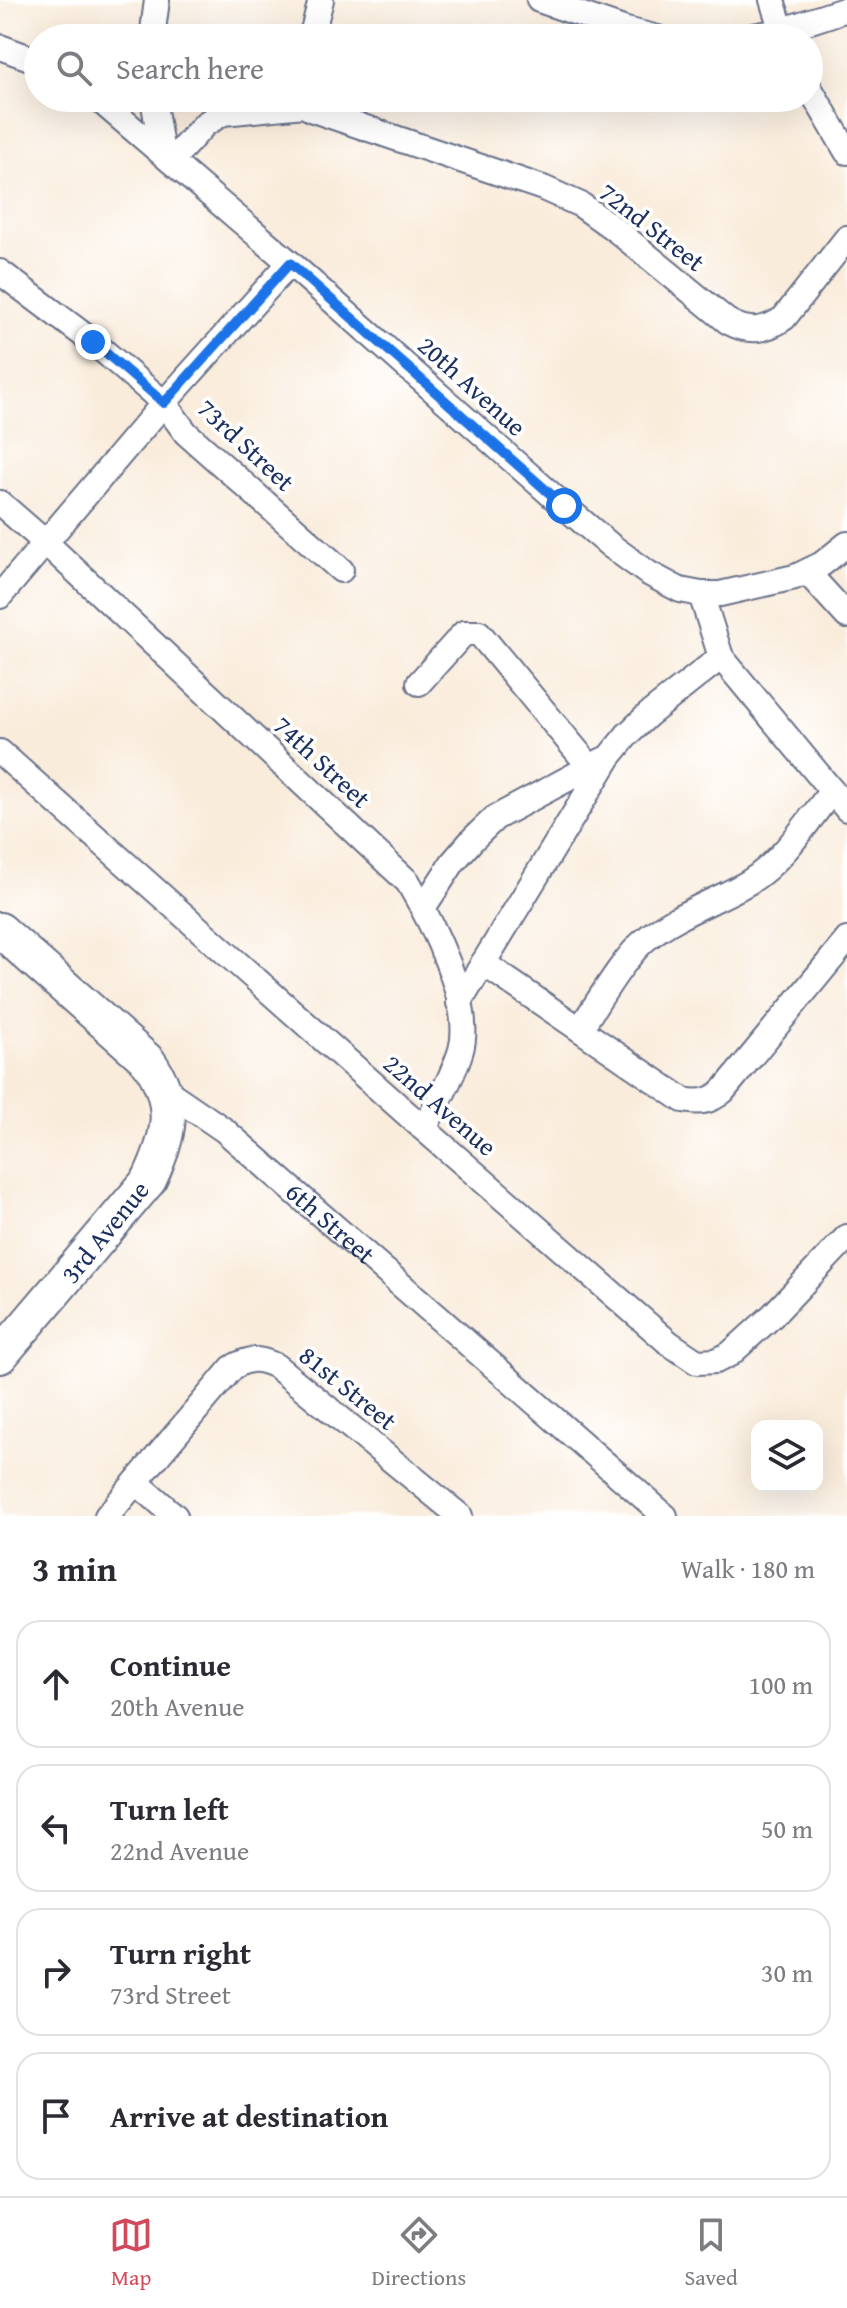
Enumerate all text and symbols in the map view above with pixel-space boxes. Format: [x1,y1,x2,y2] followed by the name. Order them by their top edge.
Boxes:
[24,24,823,112] search box
[52,46,96,90] icon: search
[116,46,264,90] text: Search here
[591,173,714,280] street label: 72nd Street
[75,324,111,360] route end
[409,326,535,445] street label: 20th Avenue
[189,389,304,500] street label: 73rd Street
[546,488,582,524] route start
[265,706,380,817] street label: 74th Street
[375,1044,506,1165] street label: 22nd Avenue
[51,1172,158,1292] street label: 3rd Avenue
[277,1173,384,1273] street label: 6th Street
[291,1336,406,1439] street label: 81st Street
[751,1420,823,1492] map controls
[751,1420,823,1492] button: layers
[32,1544,117,1593] text: 3 min
[681,1549,815,1588] text: Walk · 180 m
[110,1643,231,1687] text: Continue
[34,1662,78,1706] icon: ahead
[748,1665,813,1704] text: 100 m
[110,1687,244,1726] text: 20th Avenue
[110,1787,229,1831] text: Turn left
[34,1806,78,1850] icon: left
[761,1809,813,1848] text: 50 m
[110,1831,249,1870] text: 22nd Avenue
[110,1931,251,1975] text: Turn right
[34,1950,78,1994] icon: right
[761,1953,813,1992] text: 30 m
[110,1975,231,2014] text: 73rd Street
[34,2094,78,2138] icon: arrive
[110,2094,388,2138] text: Arrive at destination
[109,2213,153,2293] tab: Map
[372,2213,466,2293] tab: Directions
[685,2213,738,2293] tab: Saved

